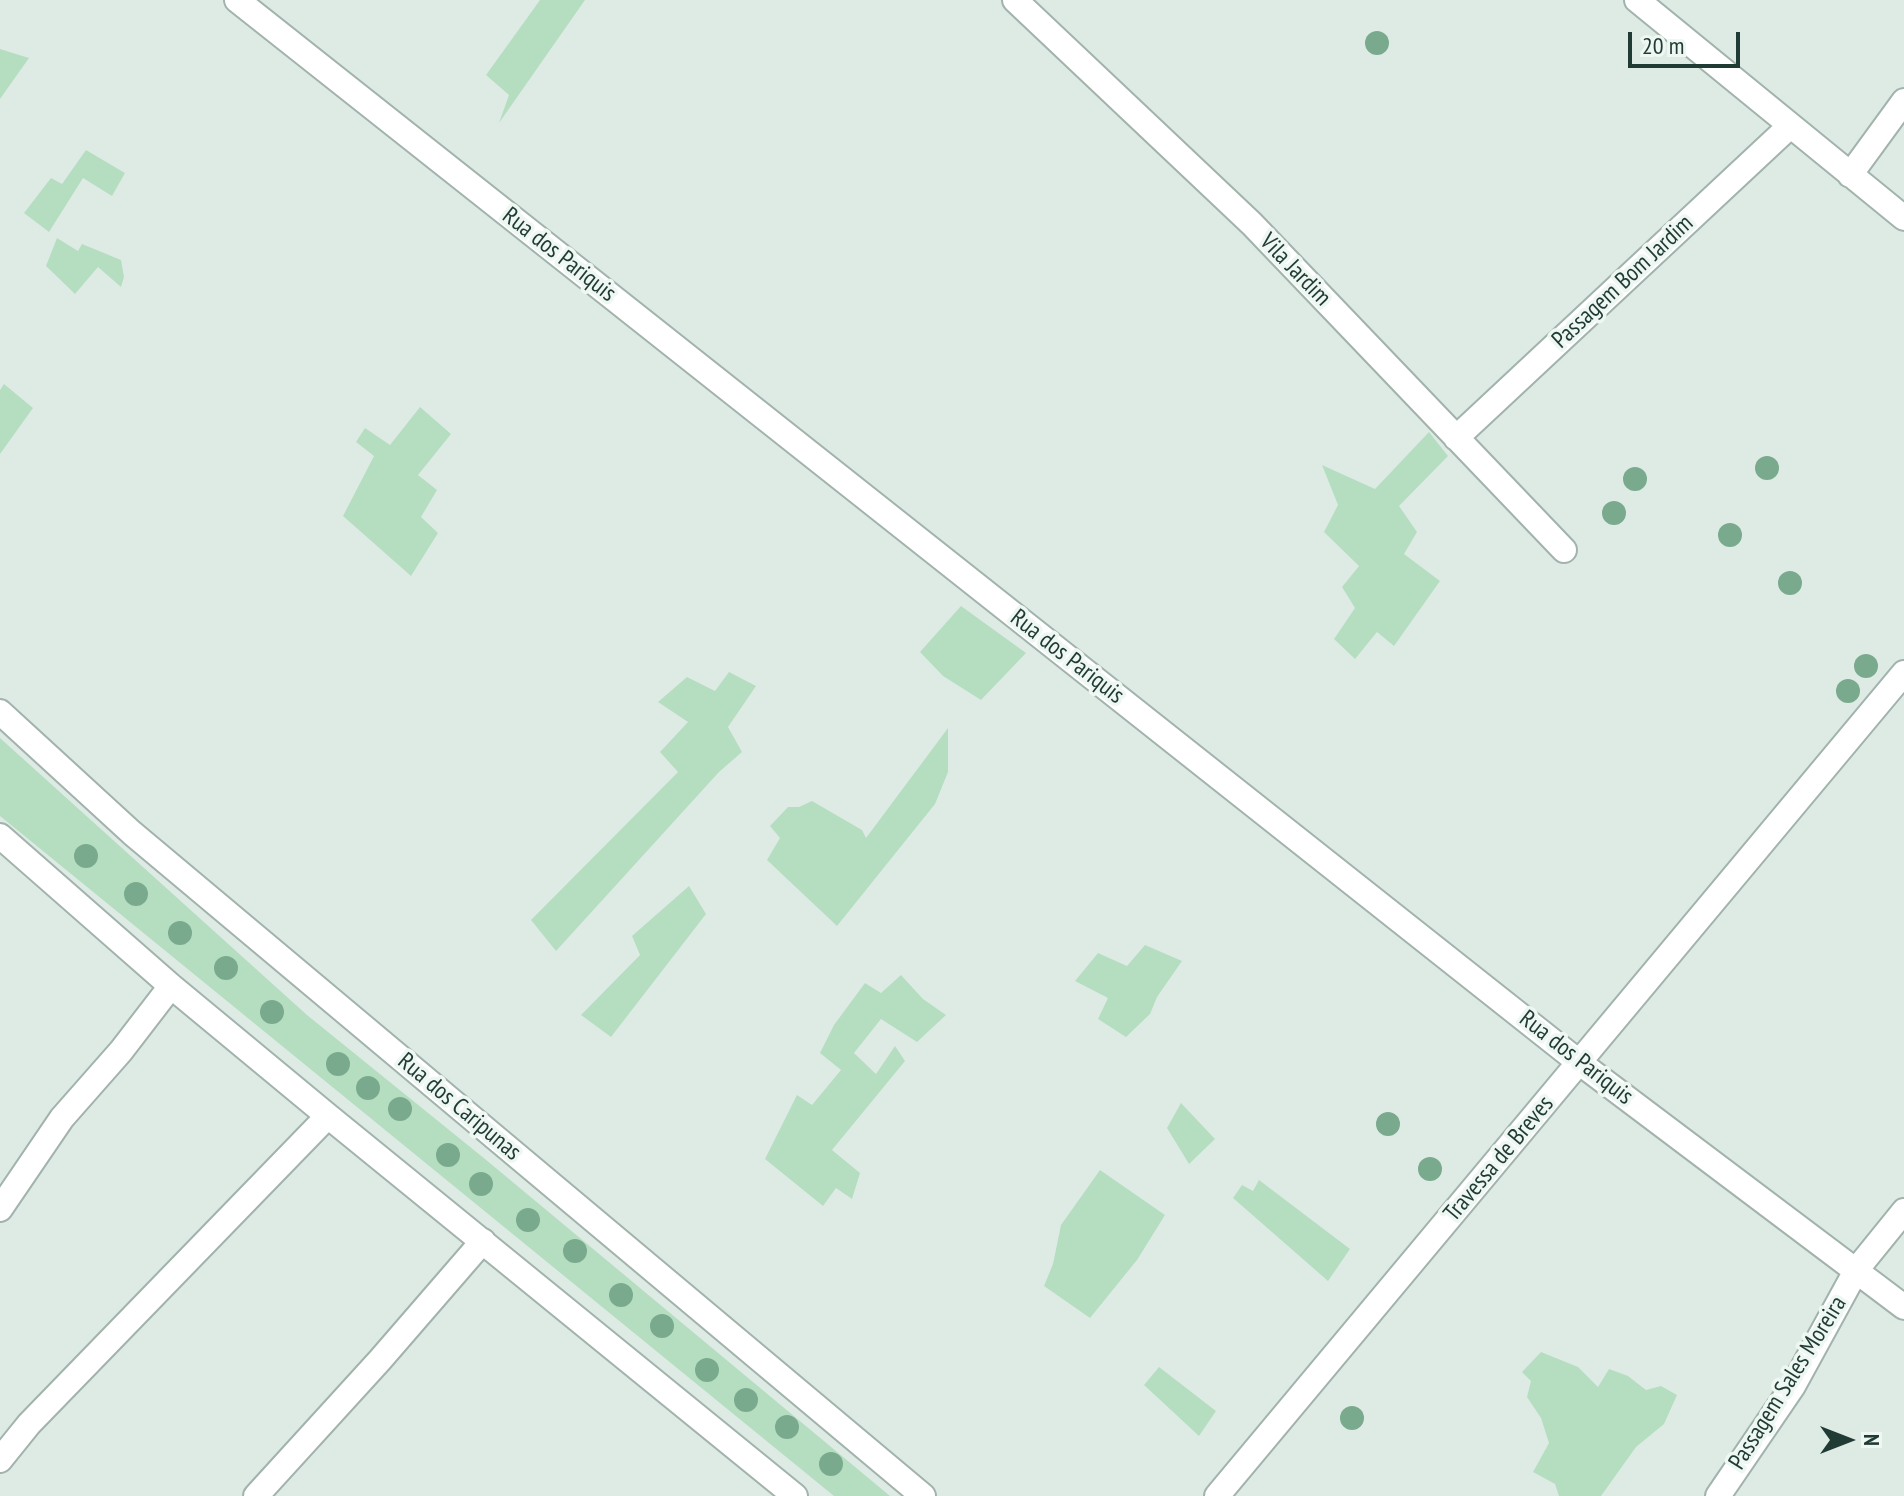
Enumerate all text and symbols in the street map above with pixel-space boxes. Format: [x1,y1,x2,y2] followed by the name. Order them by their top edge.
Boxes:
[1632,16,1744,66] scale bar
[1642,30,1684,61] text: 20 m
[496,202,622,308] street label: Rua dos Pariquis
[1547,209,1699,355] street label: Passagem Bom Jardim
[1253,228,1337,312] street label: Vila Jardim
[1004,604,1130,710] street label: Rua dos Pariquis
[1513,1005,1639,1111] street label: Rua dos Pariquis
[392,1047,526,1167] street label: Rua dos Caripunas
[1438,1090,1560,1228] street label: Travessa de Breves
[1723,1291,1853,1475] street label: Passagem Sales Moreira
[1808,1400,1888,1480] north arrow
[1858,1434,1886,1446] text: N

